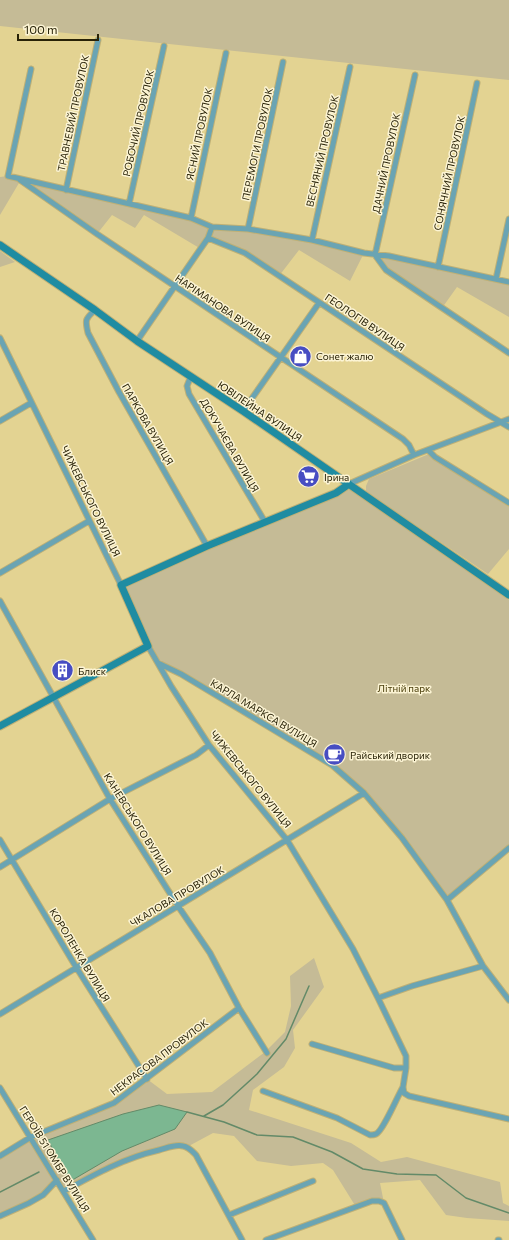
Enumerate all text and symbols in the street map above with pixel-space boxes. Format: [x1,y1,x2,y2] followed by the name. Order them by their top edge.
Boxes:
[18,16,98,42] scale bar
[24,22,58,36] text: 100 m
[55,53,91,172] street label: ТРАВНЕВИЙ ПРОВУЛОК
[120,68,156,177] street label: РОБОЧИЙ ПРОВУЛОК
[183,86,215,181] street label: ЯСНИЙ ПРОВУЛОК
[239,86,275,201] street label: ПЕРЕМОГИ ПРОВУЛОК
[303,94,341,208] street label: ВЕСНЯНИЙ ПРОВУЛОК
[370,112,403,214] street label: ДАЧНИЙ ПРОВУЛОК
[431,114,467,231] street label: СОНЯЧНИЙ ПРОВУЛОК
[173,272,273,344] street label: НАРІМАНОВА ВУЛИЦЯ
[323,291,407,353] street label: ГЕОЛОГІВ ВУЛИЦЯ
[287,343,313,369] shop icon: Сонет жалю
[316,350,374,362] place label: Сонет жалю
[216,378,304,444] street label: ЮВІЛЕЙНА ВУЛИЦЯ
[120,381,176,467] street label: ПАРКОВА ВУЛИЦЯ
[198,396,262,494] street label: ДОКУЧАЄВА ВУЛИЦЯ
[59,444,123,558] street label: ЧИЖЕВСЬКОГО ВУЛИЦЯ
[295,464,321,490] supermarket icon: Ірина
[324,471,349,483] place label: Ірина
[50,658,76,684] building icon: Блиск
[78,665,107,677] place label: Блиск
[209,676,319,750] street label: КАРЛА МАРКСА ВУЛИЦЯ
[378,682,431,694] park label: Літній парк
[208,728,294,830] street label: ЧИЖЕВСЬКОГО ВУЛИЦЯ
[322,742,348,768] cafe icon: Райський дворик
[350,749,431,761] place label: Райський дворик
[102,771,174,877] street label: КАНЕВСЬКОГО ВУЛИЦЯ
[128,863,227,929] street label: ЧКАЛОВА ПРОВУЛОК
[47,906,113,1004] street label: КОРОЛЕНКА ВУЛИЦЯ
[108,1016,210,1098] street label: НЕКРАСОВА ПРОВУЛОК
[17,1104,93,1214] street label: ГЕРОЇВ 51 ОМБР ВУЛИЦЯ

